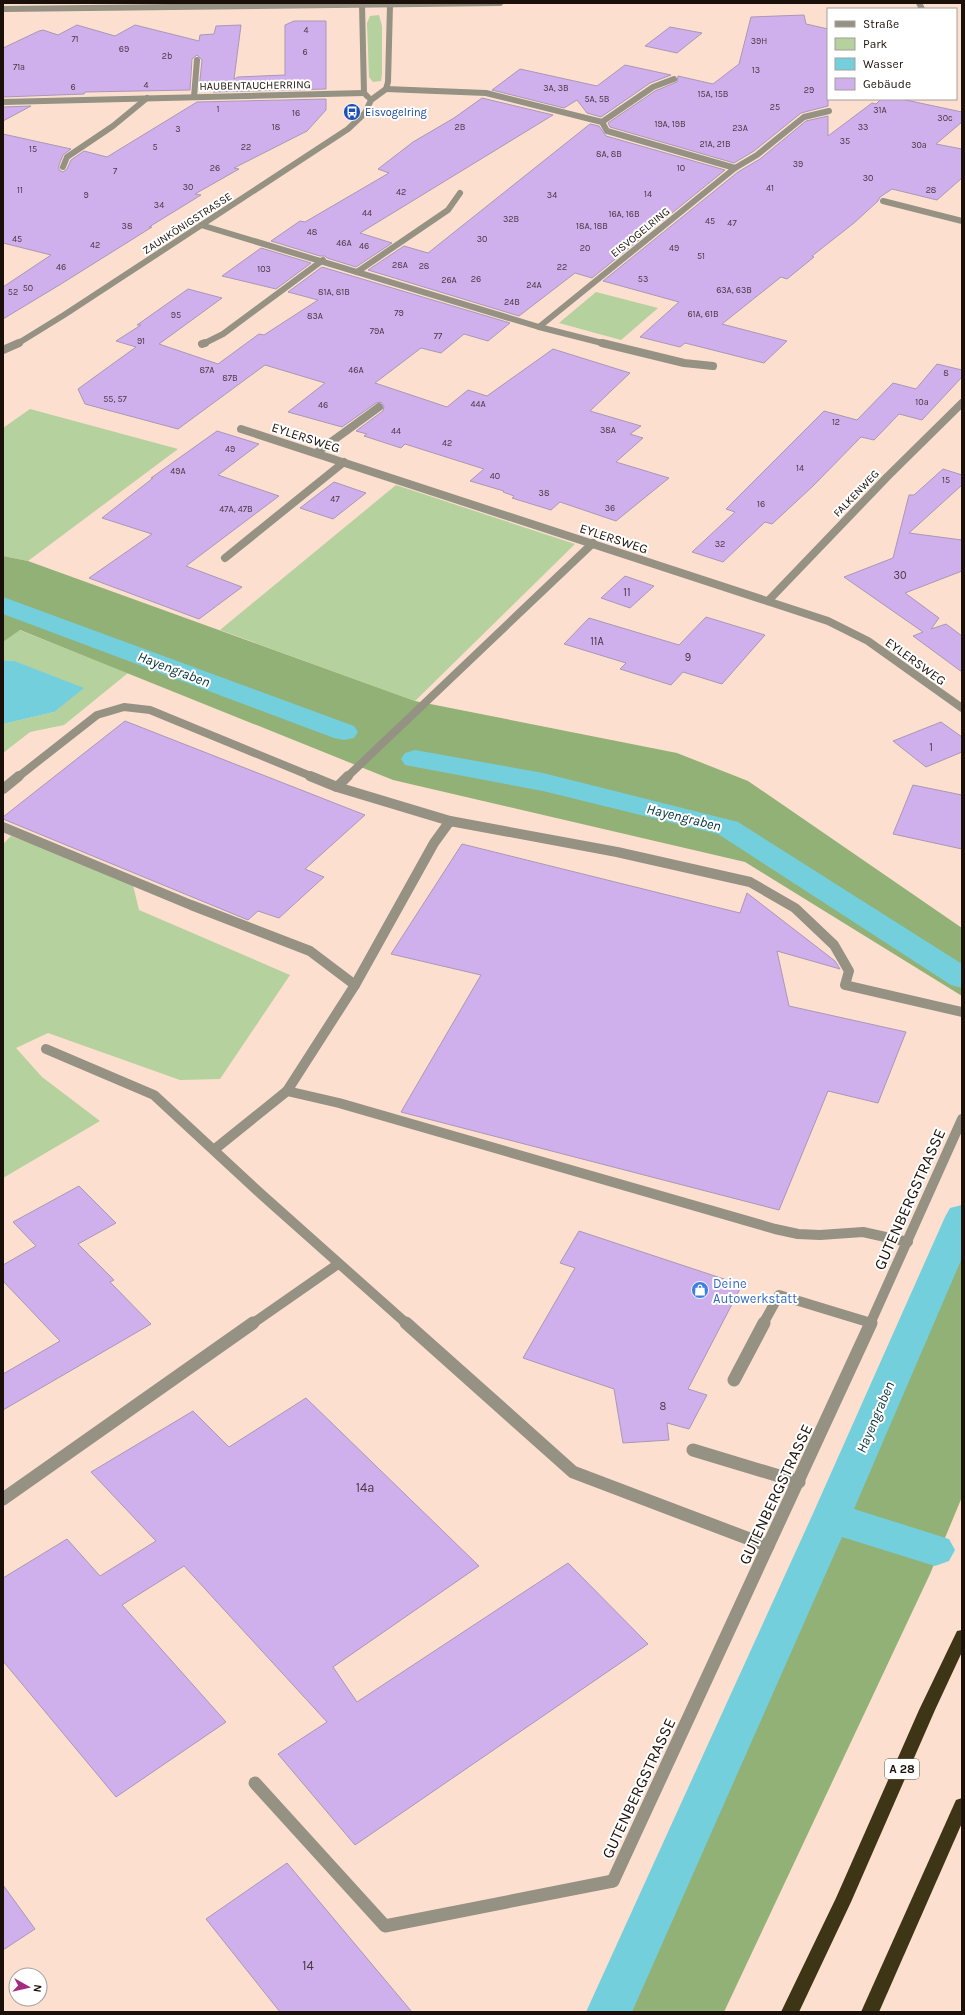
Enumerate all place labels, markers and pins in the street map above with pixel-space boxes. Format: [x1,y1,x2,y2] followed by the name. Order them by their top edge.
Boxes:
[342,102,362,122] bus stop icon: Eisvogelring
[365,106,428,119] place label: Eisvogelring
[713,1276,797,1306] place label: Deine Autowerkstatt
[690,1280,710,1300] shop icon: Deine Autowerkstatt

